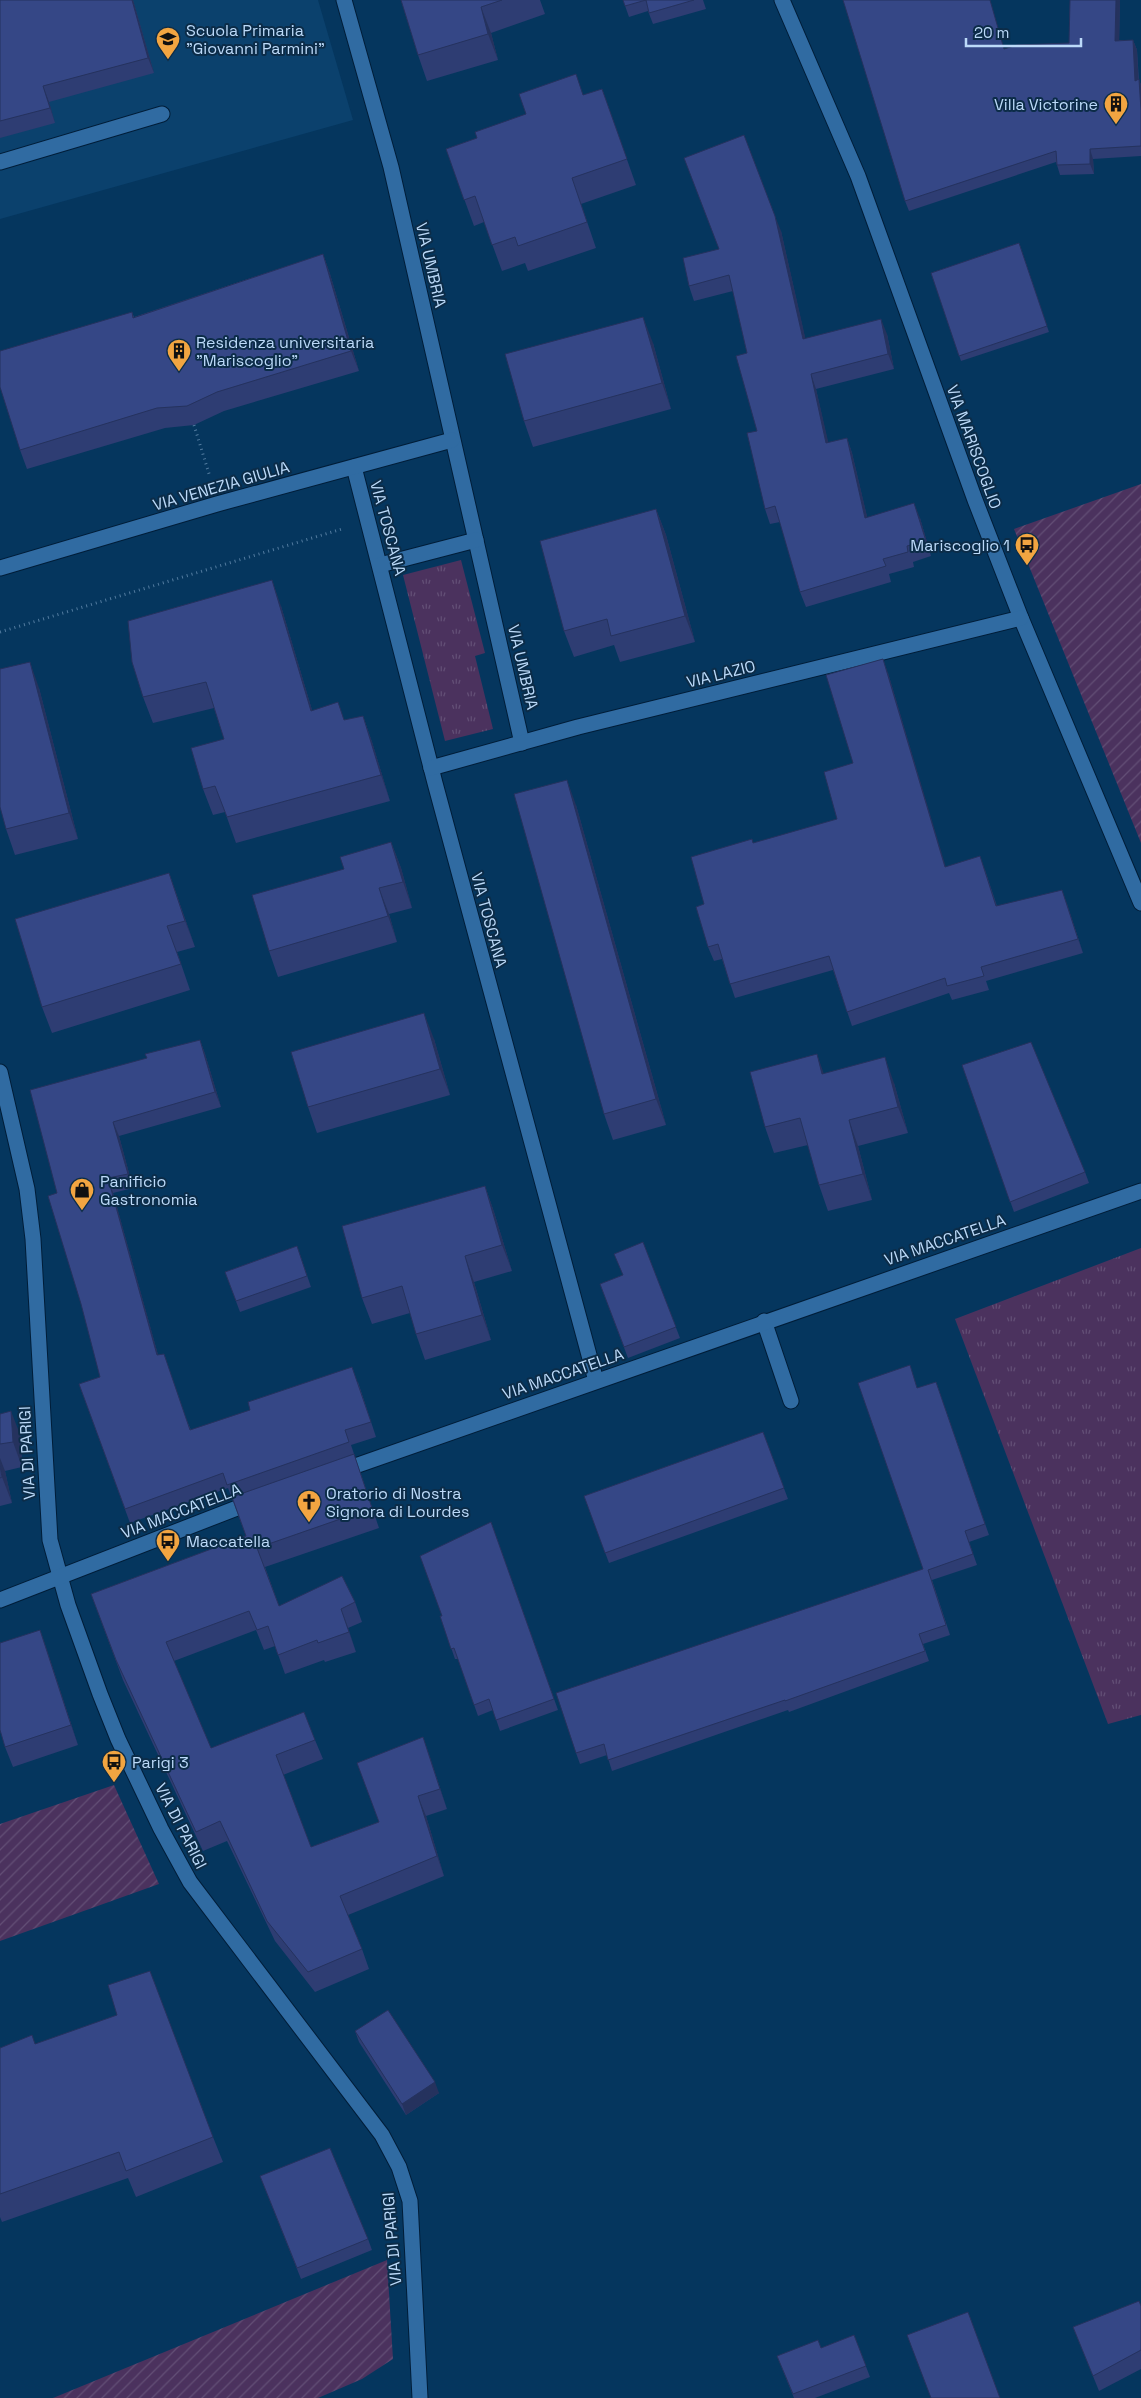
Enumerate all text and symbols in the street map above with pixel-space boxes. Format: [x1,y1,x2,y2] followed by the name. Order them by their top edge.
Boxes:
[966,15,1081,47] scale bar
[186,20,325,59] place label: Scuola Primaria "Giovanni Parmini"
[974,23,1009,42] text: 20 m
[155,26,181,60] school or university icon: Scuola Primaria "Giovanni Parmini"
[1103,91,1129,125] building icon: Villa Victorine
[994,94,1098,115] place label: Villa Victorine
[411,220,451,310] street label: VIA UMBRIA
[196,332,374,371] place label: Residenza universitaria "Mariscoglio"
[166,338,192,372] building icon: Residenza universitaria "Mariscoglio"
[942,382,1006,512] street label: VIA MARISCOGLIO
[150,456,292,516] street label: VIA VENEZIA GIULIA
[365,478,411,578] street label: VIA TOSCANA
[1014,532,1040,566] bus stop icon: Mariscoglio 1
[910,535,1010,556] place label: Mariscoglio 1
[503,622,543,712] street label: VIA UMBRIA
[684,655,758,693] street label: VIA LAZIO
[466,870,512,970] street label: VIA TOSCANA
[100,1171,198,1210] place label: Panificio Gastronomia
[69,1177,95,1211] shop icon: Panificio Gastronomia
[882,1209,1008,1271] street label: VIA MACCATELLA
[500,1343,626,1405] street label: VIA MACCATELLA
[14,1406,40,1500] street label: VIA DI PARIGI
[118,1478,244,1544] street label: VIA MACCATELLA
[326,1483,469,1522] place label: Oratorio di Nostra Signora di Lourdes
[296,1489,322,1523] church icon: Oratorio di Nostra Signora di Lourdes
[155,1528,181,1562] bus stop icon: Maccatella
[186,1531,270,1552] place label: Maccatella
[101,1749,127,1783] bus stop icon: Parigi 3
[132,1752,189,1773] place label: Parigi 3
[150,1780,212,1872] street label: VIA DI PARIGI
[377,2191,407,2287] street label: VIA DI PARIGI

